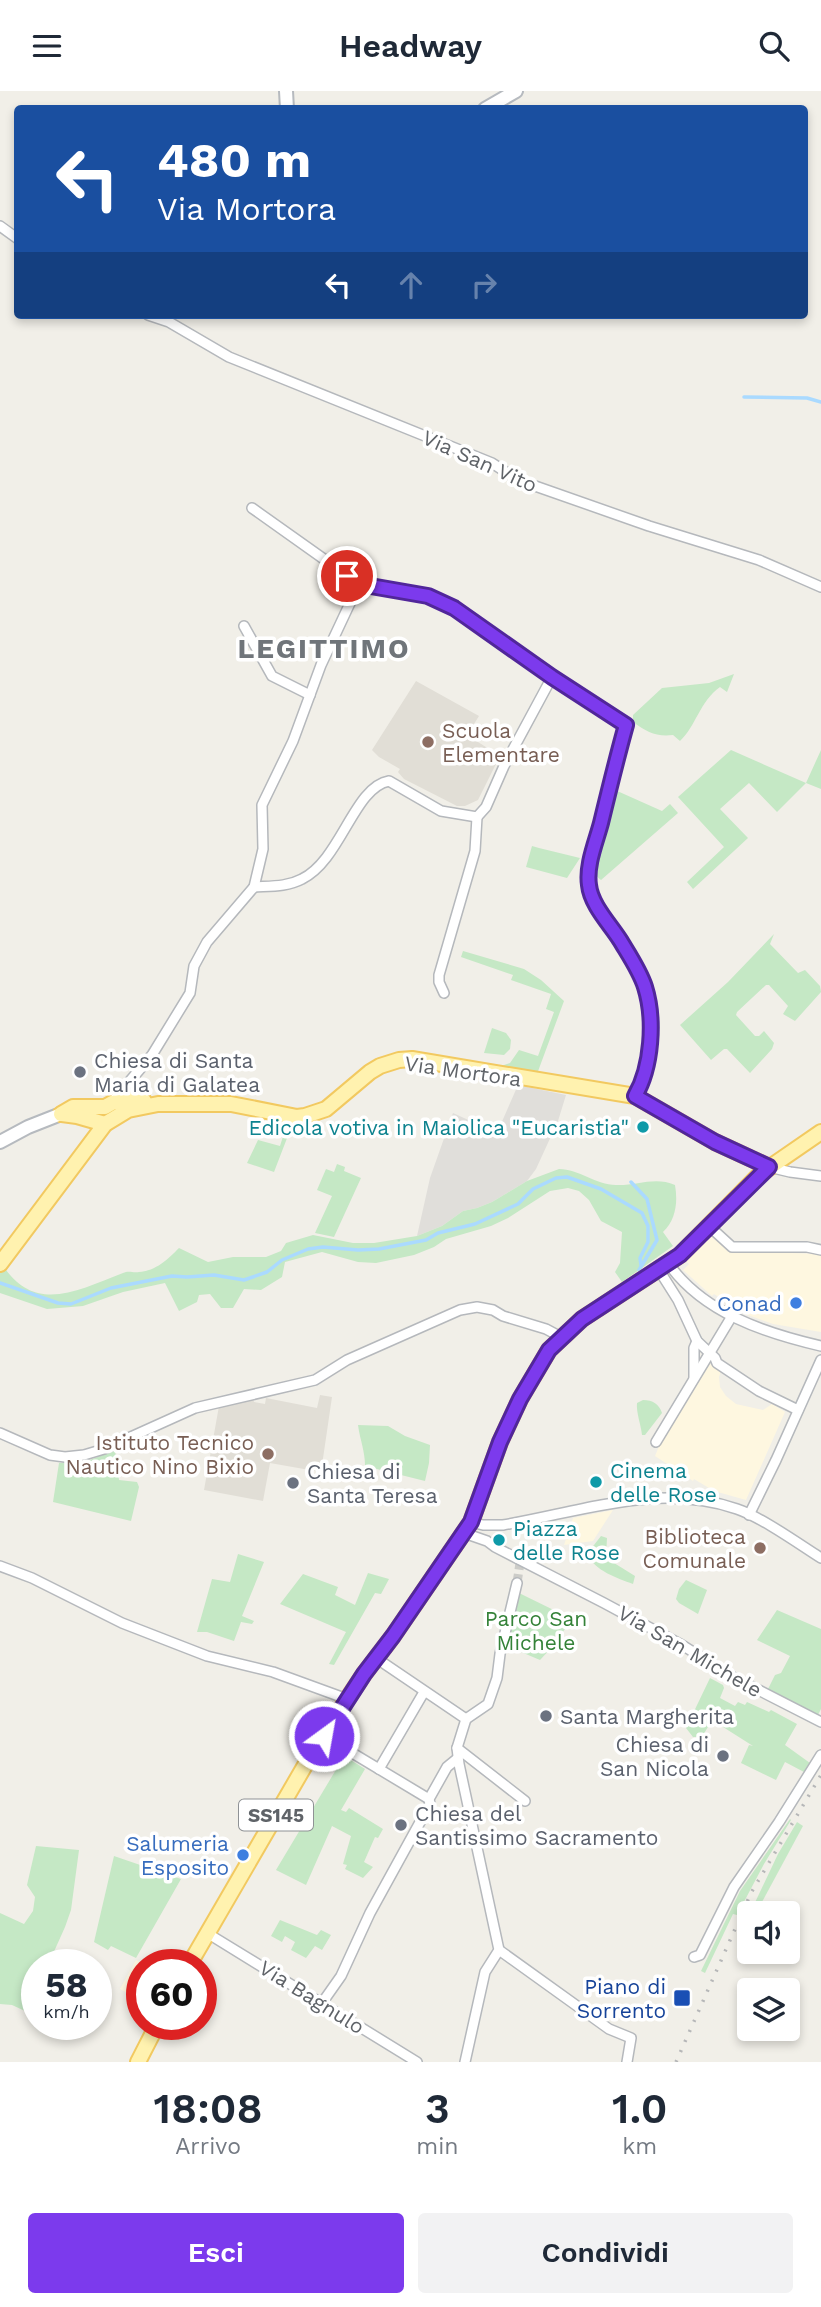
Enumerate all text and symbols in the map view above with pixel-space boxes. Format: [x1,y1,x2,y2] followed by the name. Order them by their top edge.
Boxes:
[28,27,66,65] icon: menu
[339,27,482,65] text: Headway
[755,27,793,65] icon: search
[157,131,311,189] text: 480 m
[42,133,133,224] icon: left
[157,190,336,228] text: Via Mortora
[319,266,357,304] icon: left
[392,266,430,304] icon: ahead
[465,266,503,304] icon: right
[419,425,541,497] street label: Via San Vito
[317,546,377,606] pin
[328,557,366,595] icon: arrive
[237,632,411,665] district label: LEGITTIMO
[442,718,560,767] place label: Scuola Elementare
[420,734,436,750] marker: Scuola Elementare
[94,1048,260,1097] place label: Chiesa di Santa Maria di Galatea
[403,1050,523,1092] street label: Via Mortora
[72,1064,88,1080] marker: Chiesa di Santa Maria di Galatea
[248,1115,629,1140] place label: Edicola votiva in Maiolica "Eucaristia"
[635,1119,651,1135] marker: Edicola votiva in Maiolica "Eucaristia"
[717,1291,782,1316] place label: Conad
[788,1295,804,1311] marker: Conad
[66,1430,254,1479] place label: Istituto Tecnico Nautico Nino Bixio
[260,1446,276,1462] marker: Istituto Tecnico Nautico Nino Bixio
[610,1458,717,1507] place label: Cinema delle Rose
[307,1459,438,1508] place label: Chiesa di Santa Teresa
[588,1474,604,1490] marker: Cinema delle Rose
[285,1475,301,1491] marker: Chiesa di Santa Teresa
[513,1516,620,1565] place label: Piazza delle Rose
[643,1524,746,1573] place label: Biblioteca Comunale
[491,1532,507,1548] marker: Piazza delle Rose
[752,1540,768,1556] marker: Biblioteca Comunale
[614,1600,766,1702] street label: Via San Michele
[485,1606,587,1655] park label: Parco San Michele
[287,1699,361,1773] position arrow
[560,1704,734,1729] place label: Santa Margherita
[538,1708,554,1724] marker: Santa Margherita
[600,1732,709,1781] place label: Chiesa di San Nicola
[715,1748,731,1764] marker: Chiesa di San Nicola
[239,1799,313,1831] road number: SS145
[415,1801,658,1850] place label: Chiesa del Santissimo Sacramento
[393,1817,409,1833] marker: Chiesa del Santissimo Sacramento
[126,1831,229,1880] place label: Salumeria Esposito
[235,1847,251,1863] marker: Salumeria Esposito
[737,1901,800,2041] map controls
[737,1901,800,1964] button: sound
[126,1949,217,2040] speed limit sign: 60
[255,1955,369,2039] street label: Via Bagnulo
[45,1964,88,2006] text: 58
[577,1974,666,2023] place label: Piano di Sorrento
[737,1978,800,2041] button: layers
[672,1988,692,2008] marker: Piano di Sorrento
[43,2001,90,2022] text: km/h
[154,2084,263,2133] text: 18:08
[425,2084,450,2133] text: 3
[612,2084,667,2133] text: 1.0
[175,2133,241,2160] text: Arrivo
[416,2133,459,2160] text: min
[622,2133,657,2160] text: km
[28,2213,404,2293] button: Esci
[418,2213,793,2293] button: Condividi

